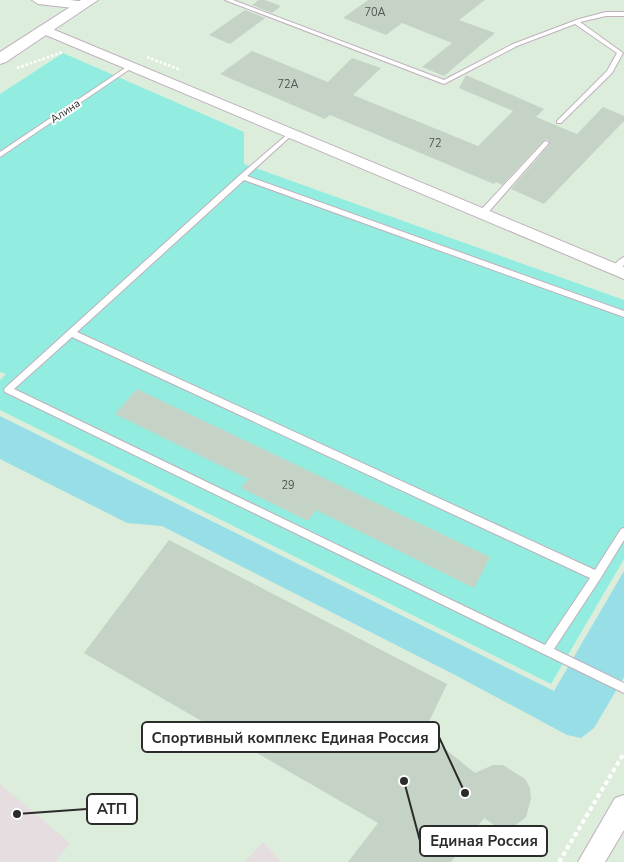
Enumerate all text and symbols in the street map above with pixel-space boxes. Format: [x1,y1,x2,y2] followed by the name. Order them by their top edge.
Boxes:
[364,5,386,20] house number: 70А
[277,77,299,92] house number: 72А
[47,96,83,127] street label: Алина
[428,136,442,151] house number: 72
[281,478,295,493] house number: 29
[142,722,439,752] callout: Спортивный комплекс Единая Россия
[151,728,429,748] text: Спортивный комплекс Единая Россия
[87,794,137,824] callout: АТП
[97,799,127,819] text: АТП
[420,826,547,856] callout: Единая Россия
[430,831,538,851] text: Единая Россия

